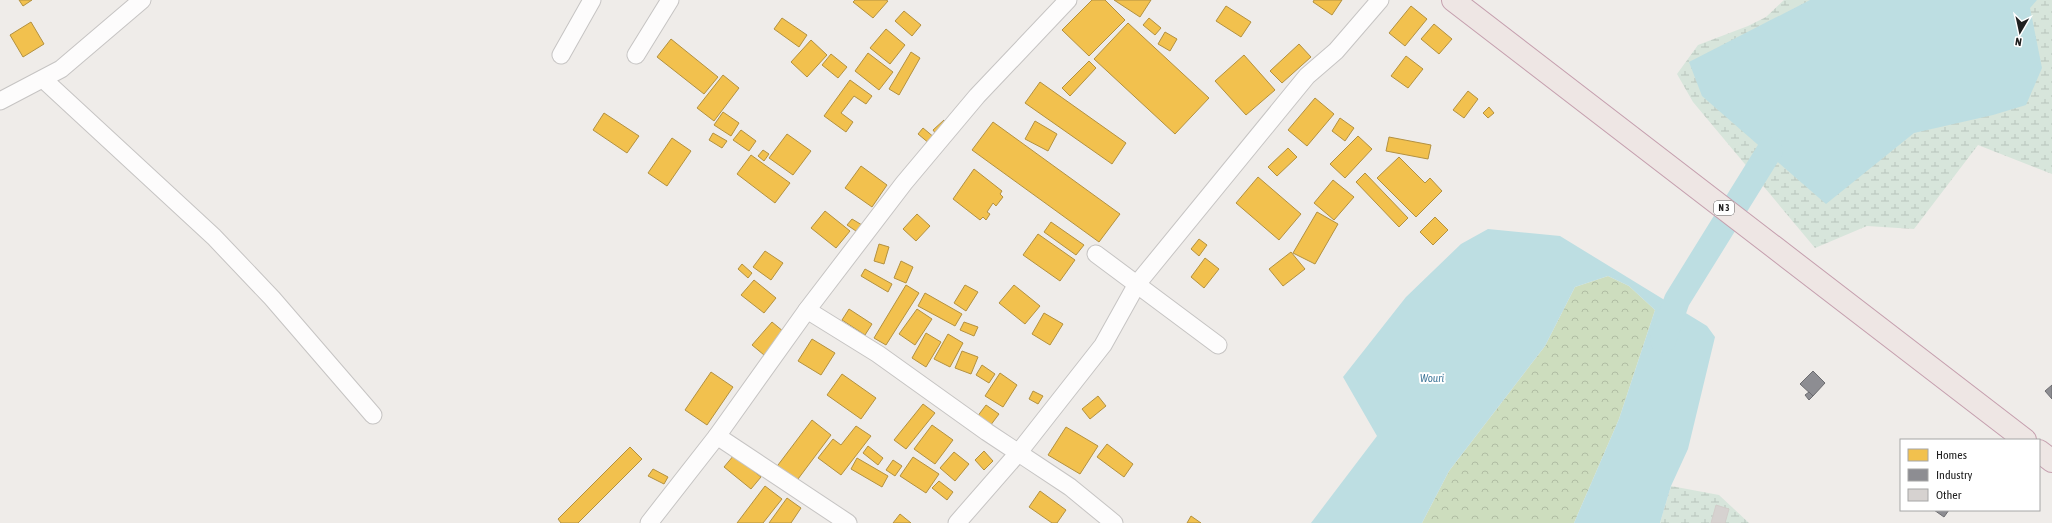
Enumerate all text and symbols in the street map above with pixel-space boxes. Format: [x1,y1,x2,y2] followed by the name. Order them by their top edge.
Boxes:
[2000,12,2040,52] north arrow
[2014,35,2023,48] text: N
[1714,201,1734,215] road number: N 3
[1420,372,1444,384] water label: Wouri
[1900,439,2040,511] legend
[1936,448,1967,462] text: Homes
[1936,468,1973,482] text: Industry
[1936,488,1962,502] text: Other

